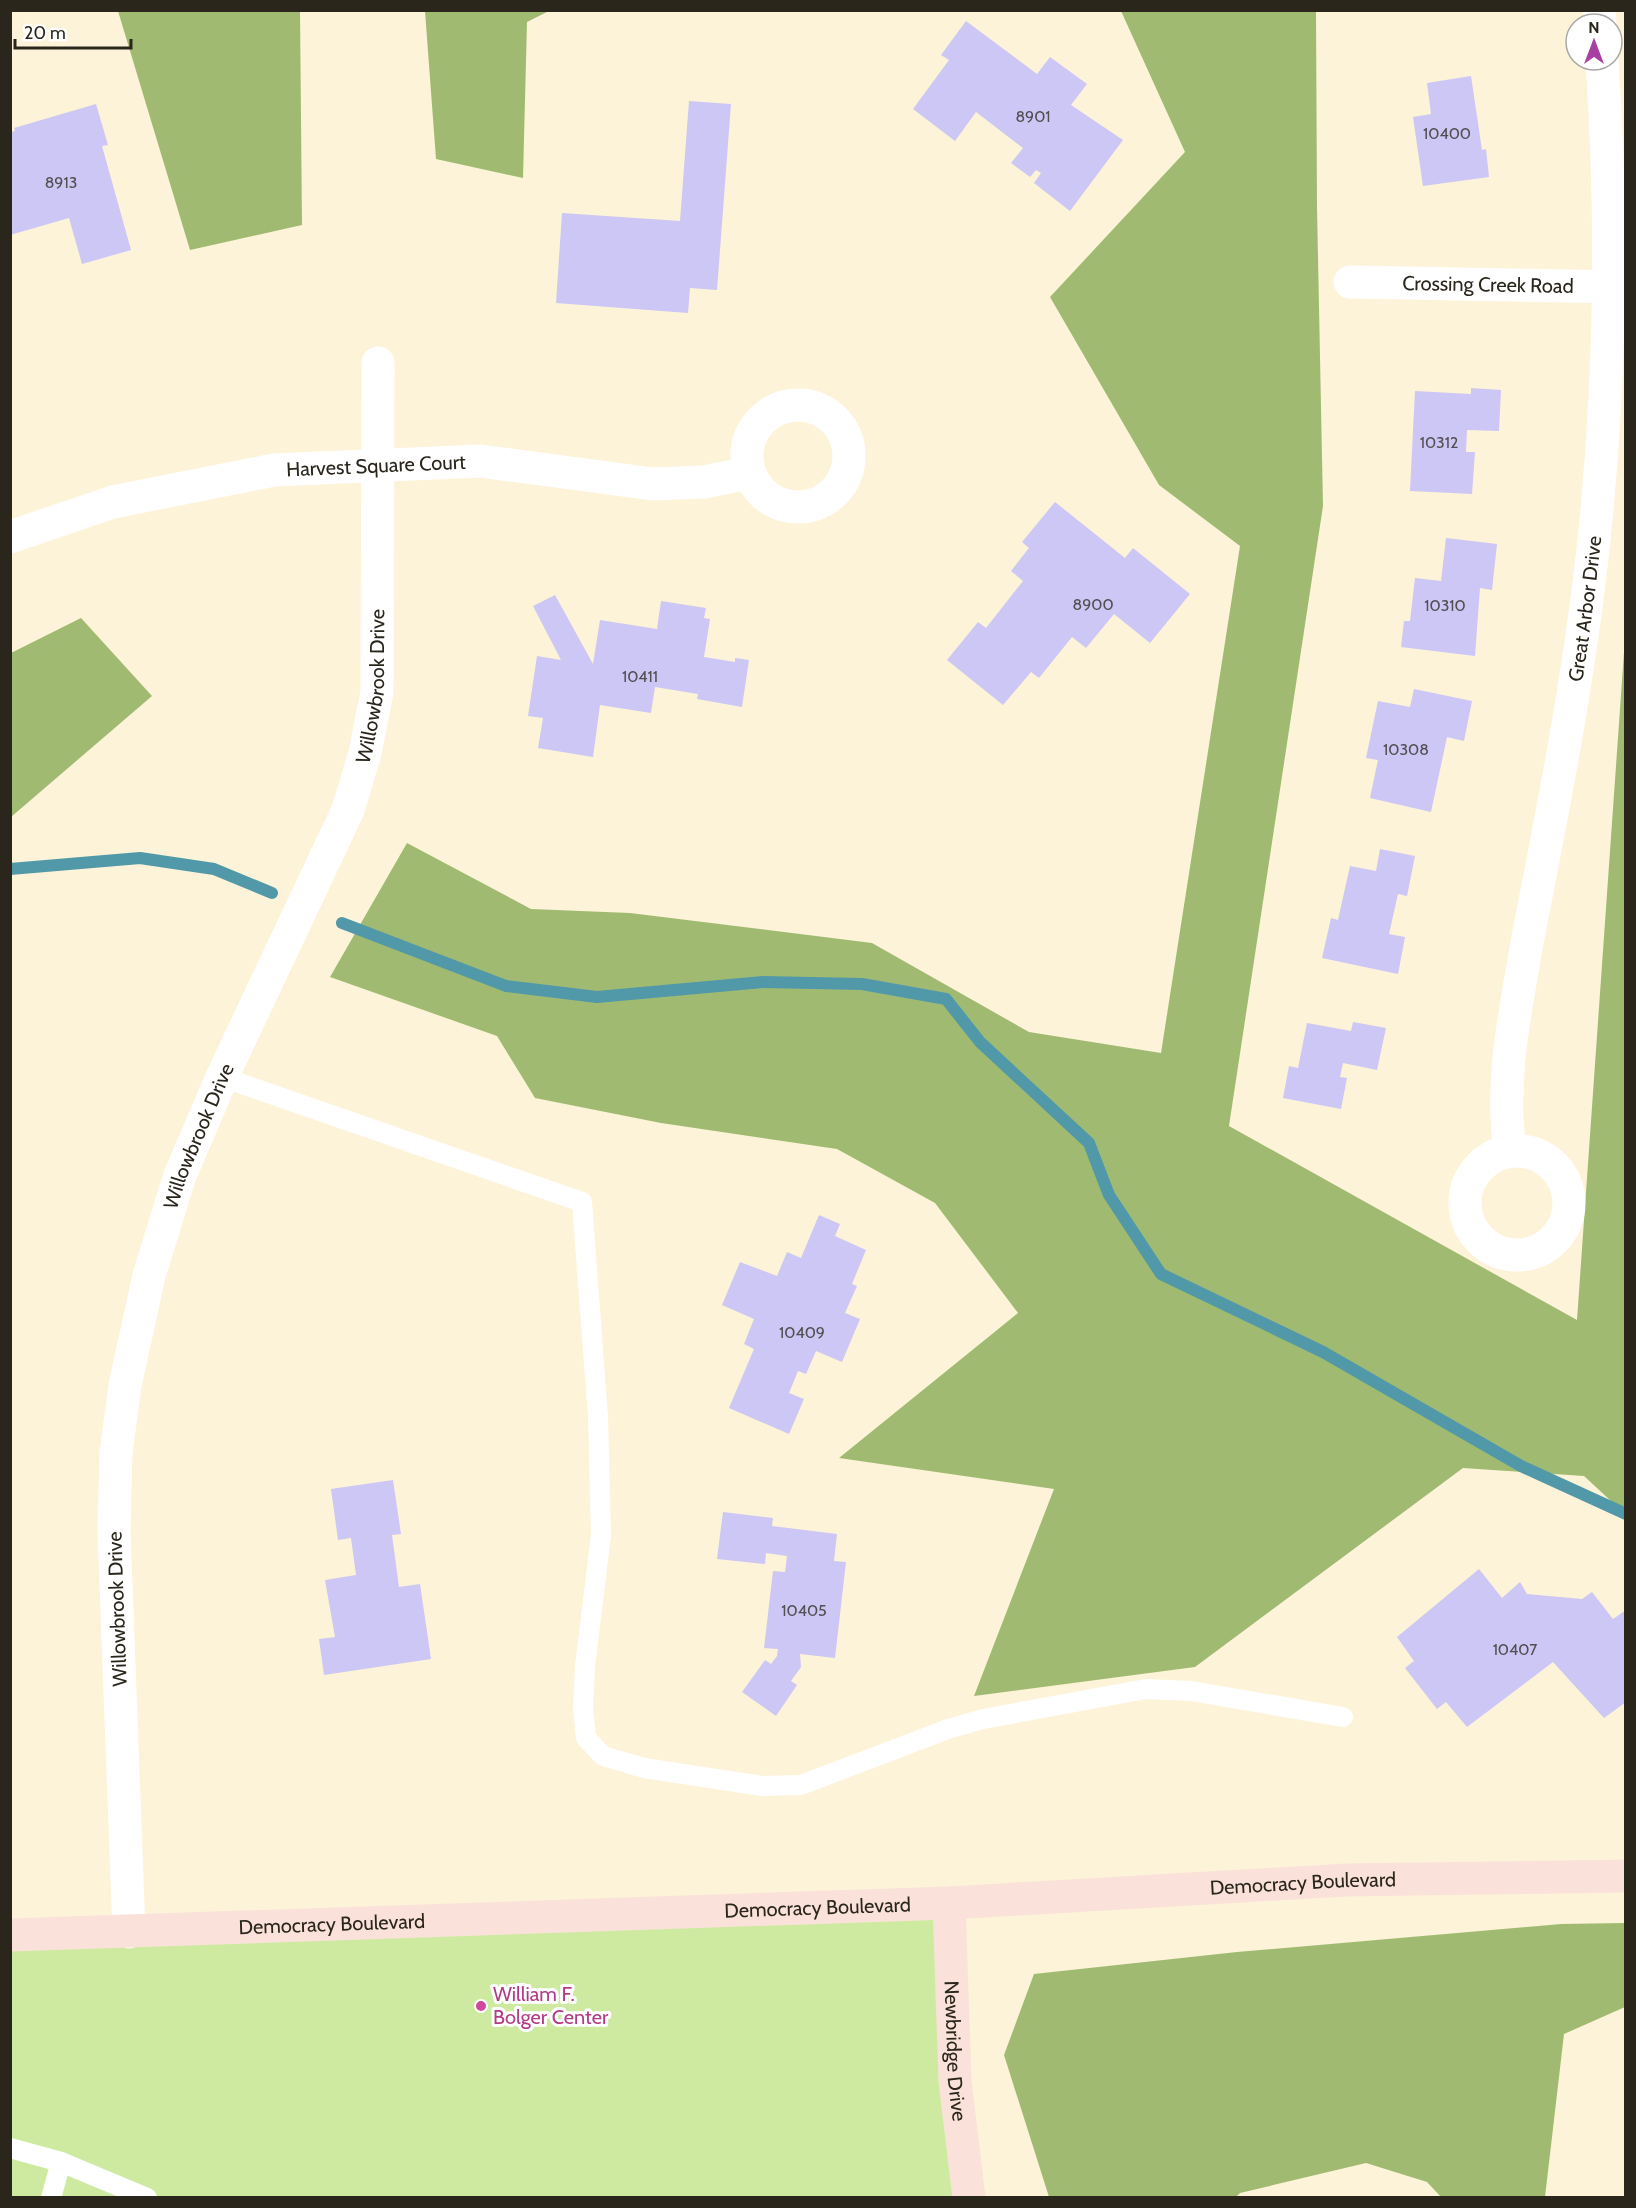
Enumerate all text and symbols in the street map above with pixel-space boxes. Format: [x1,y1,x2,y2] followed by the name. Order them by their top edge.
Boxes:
[15,12,130,50] scale bar
[1564,12,1624,72] north arrow
[1588,18,1600,37] text: N
[24,22,66,44] text: 20 m
[1015,107,1051,126] house number: 8901
[1423,124,1471,143] house number: 10400
[45,173,77,192] house number: 8913
[1402,271,1574,298] street label: Crossing Creek Road
[1420,433,1458,452] house number: 10312
[286,450,466,481] street label: Harvest Square Court
[1563,535,1606,683] street label: Great Arbor Drive
[1072,595,1114,614] house number: 8900
[1424,596,1466,615] house number: 10310
[351,609,389,766] street label: Willowbrook Drive
[622,667,658,686] house number: 10411
[1383,740,1429,759] house number: 10308
[158,1059,239,1212] street label: Willowbrook Drive
[779,1323,825,1342] house number: 10409
[102,1531,132,1687] street label: Willowbrook Drive
[781,1601,827,1620] house number: 10405
[1493,1640,1537,1659] house number: 10407
[1209,1867,1396,1900] street label: Democracy Boulevard
[724,1892,911,1923] street label: Democracy Boulevard
[238,1909,425,1939] street label: Democracy Boulevard
[940,1980,972,2123] street label: Newbridge Drive
[493,1982,609,2029] place label: William F. Bolger Center
[474,1999,488,2013] marker: William F. Bolger Center

